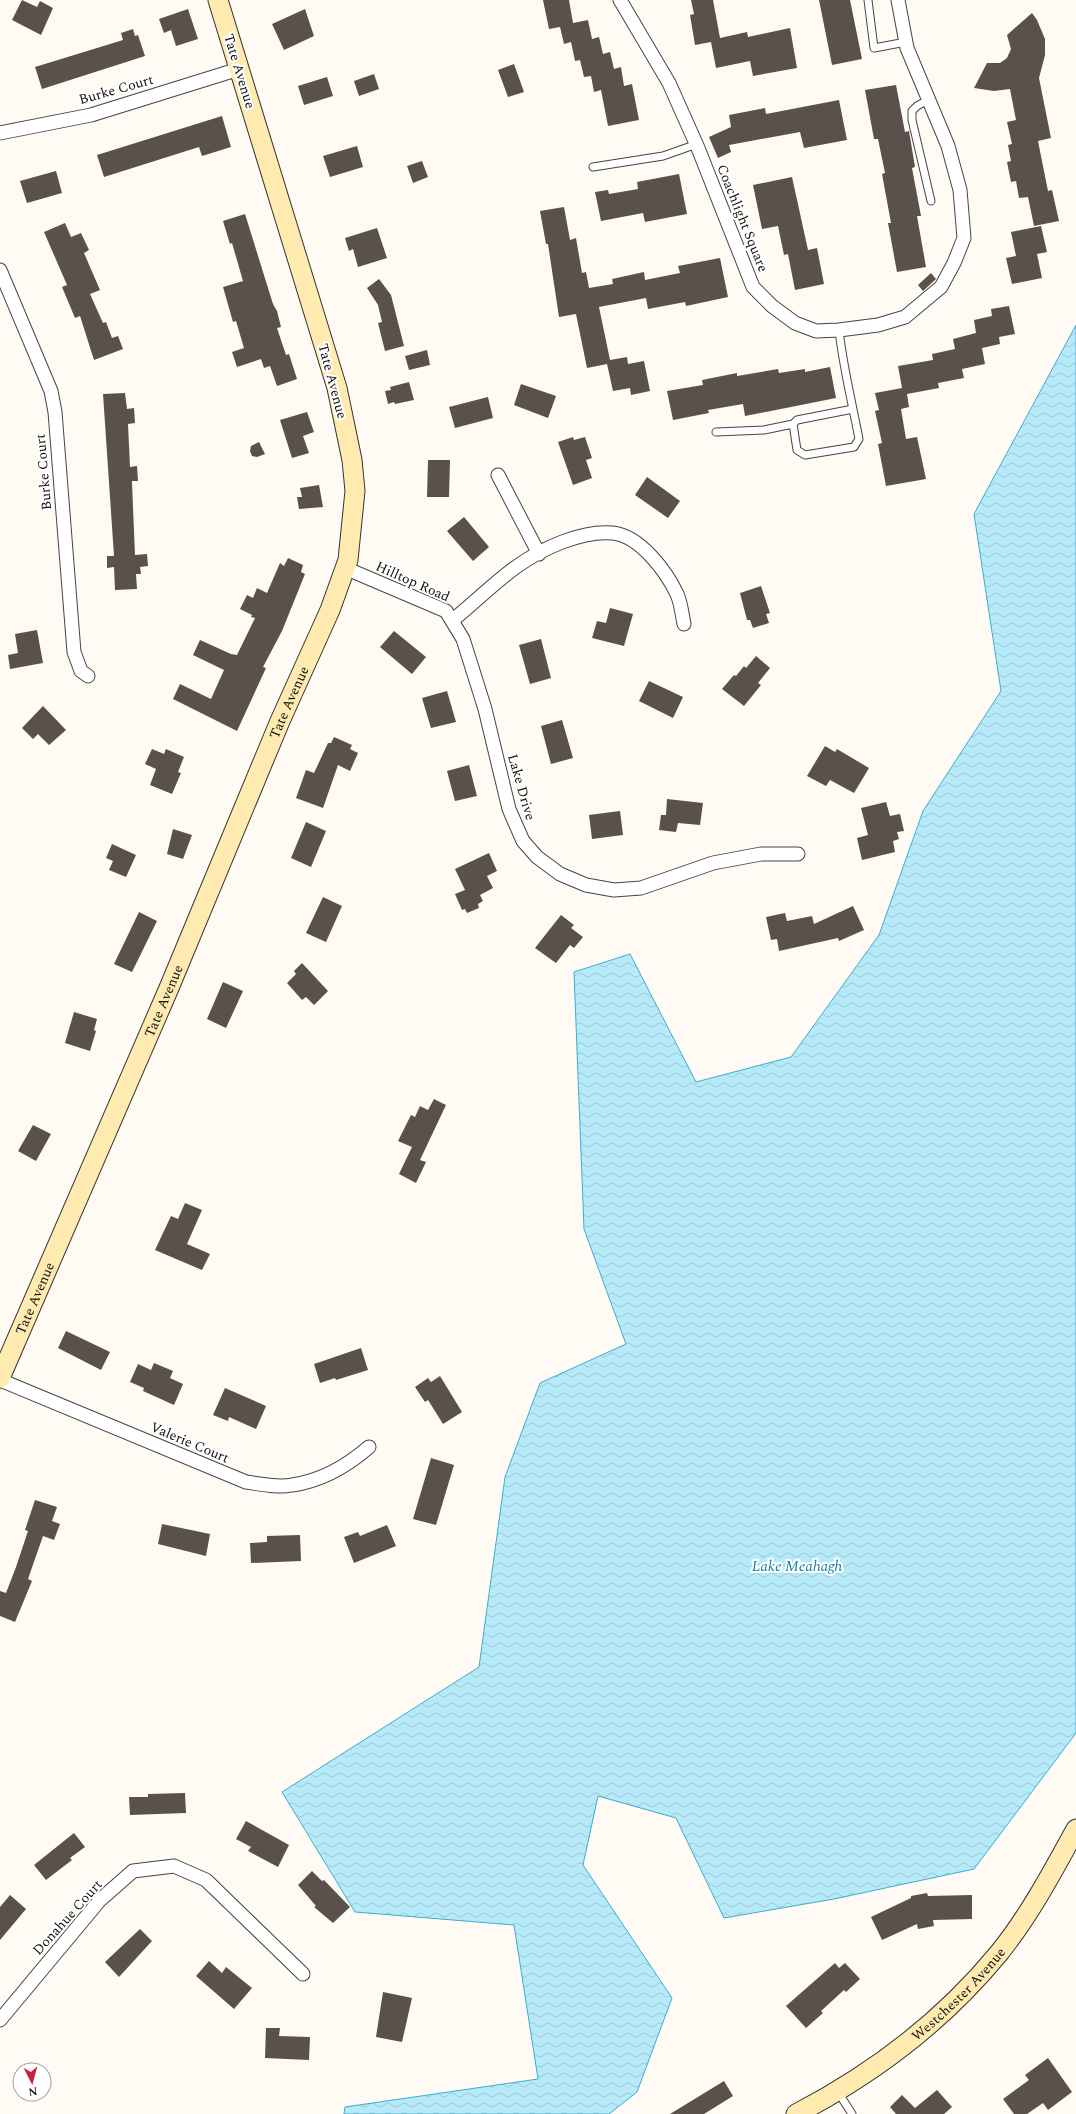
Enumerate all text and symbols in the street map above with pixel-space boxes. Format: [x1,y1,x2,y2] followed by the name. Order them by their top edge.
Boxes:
[218,31,261,111] street label: Tate Avenue
[76,69,156,110] street label: Burke Court
[711,161,774,275] street label: Coachlight Square
[312,341,353,421] street label: Tate Avenue
[30,433,57,511] street label: Burke Court
[372,556,454,607] street label: Hilltop Road
[264,663,315,742] street label: Tate Avenue
[502,752,541,823] street label: Lake Drive
[139,961,189,1041] street label: Tate Avenue
[10,1259,60,1338] street label: Tate Avenue
[147,1416,232,1468] street label: Valerie Court
[752,1555,843,1578] water label: Lake Meahagh
[28,1875,107,1960] street label: Donahue Court
[907,1943,1011,2046] street label: Westchester Avenue
[12,2062,52,2102] north arrow
[28,2083,38,2100] text: N

